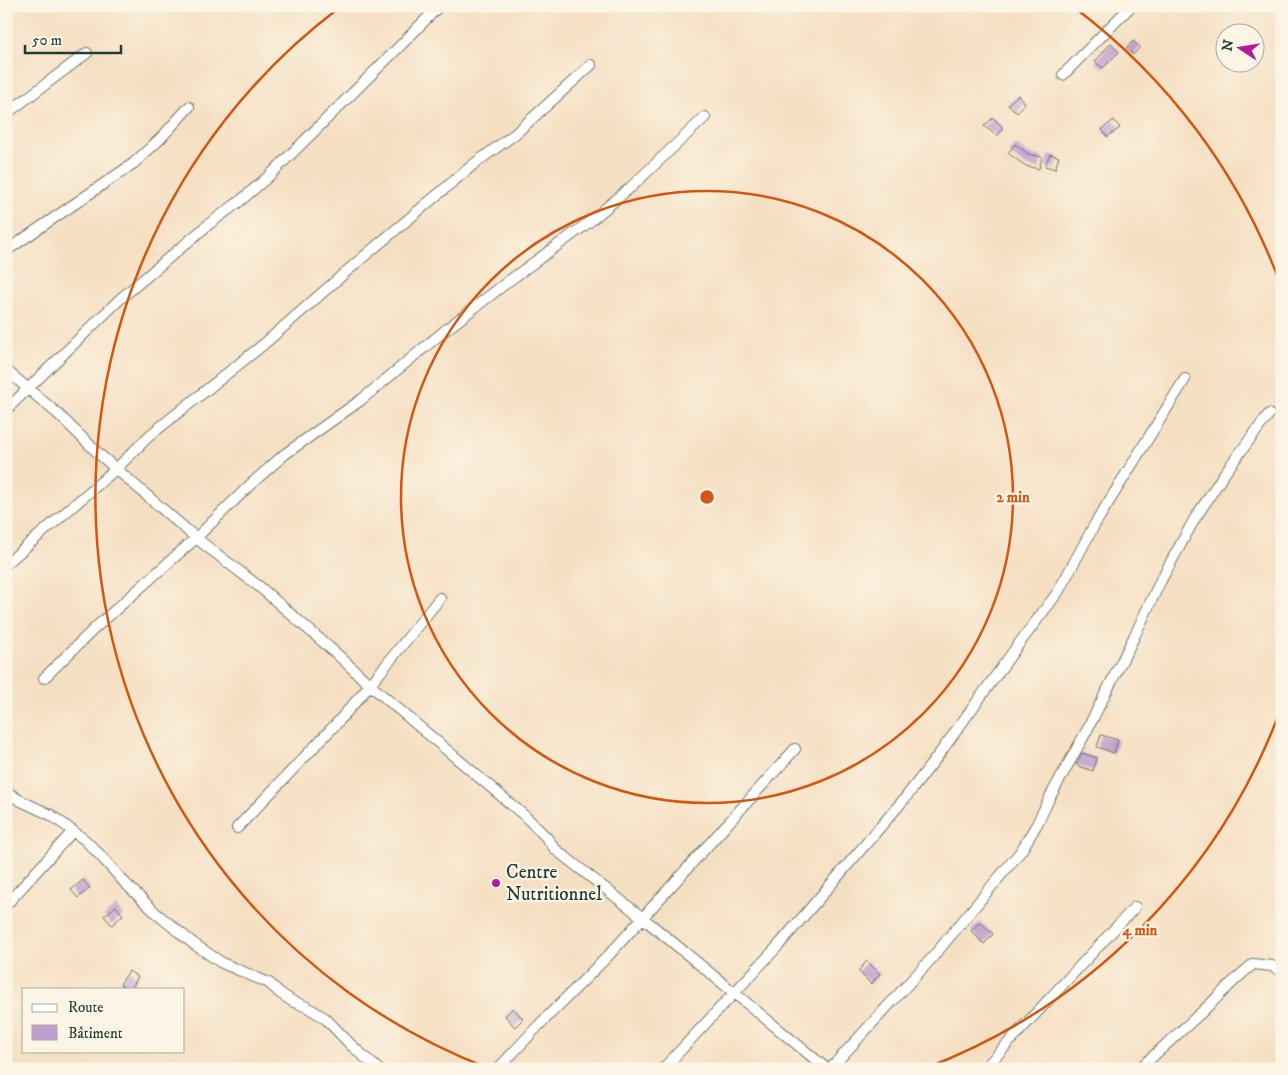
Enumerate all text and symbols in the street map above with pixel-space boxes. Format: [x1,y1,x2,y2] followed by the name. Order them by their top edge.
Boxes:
[25,22,121,54] scale bar
[1216,22,1266,72] north arrow
[32,31,62,50] text: 50 m
[1218,38,1238,53] text: N
[698,488,716,506] centre of rings
[996,488,1030,507] text: 2 min
[506,861,602,906] place label: Centre Nutritionnel
[490,877,502,889] marker: Centre Nutritionnel
[1122,921,1158,940] text: 4 min
[22,988,185,1052] legend
[68,998,103,1017] text: Route
[68,1024,123,1043] text: Bâtiment

